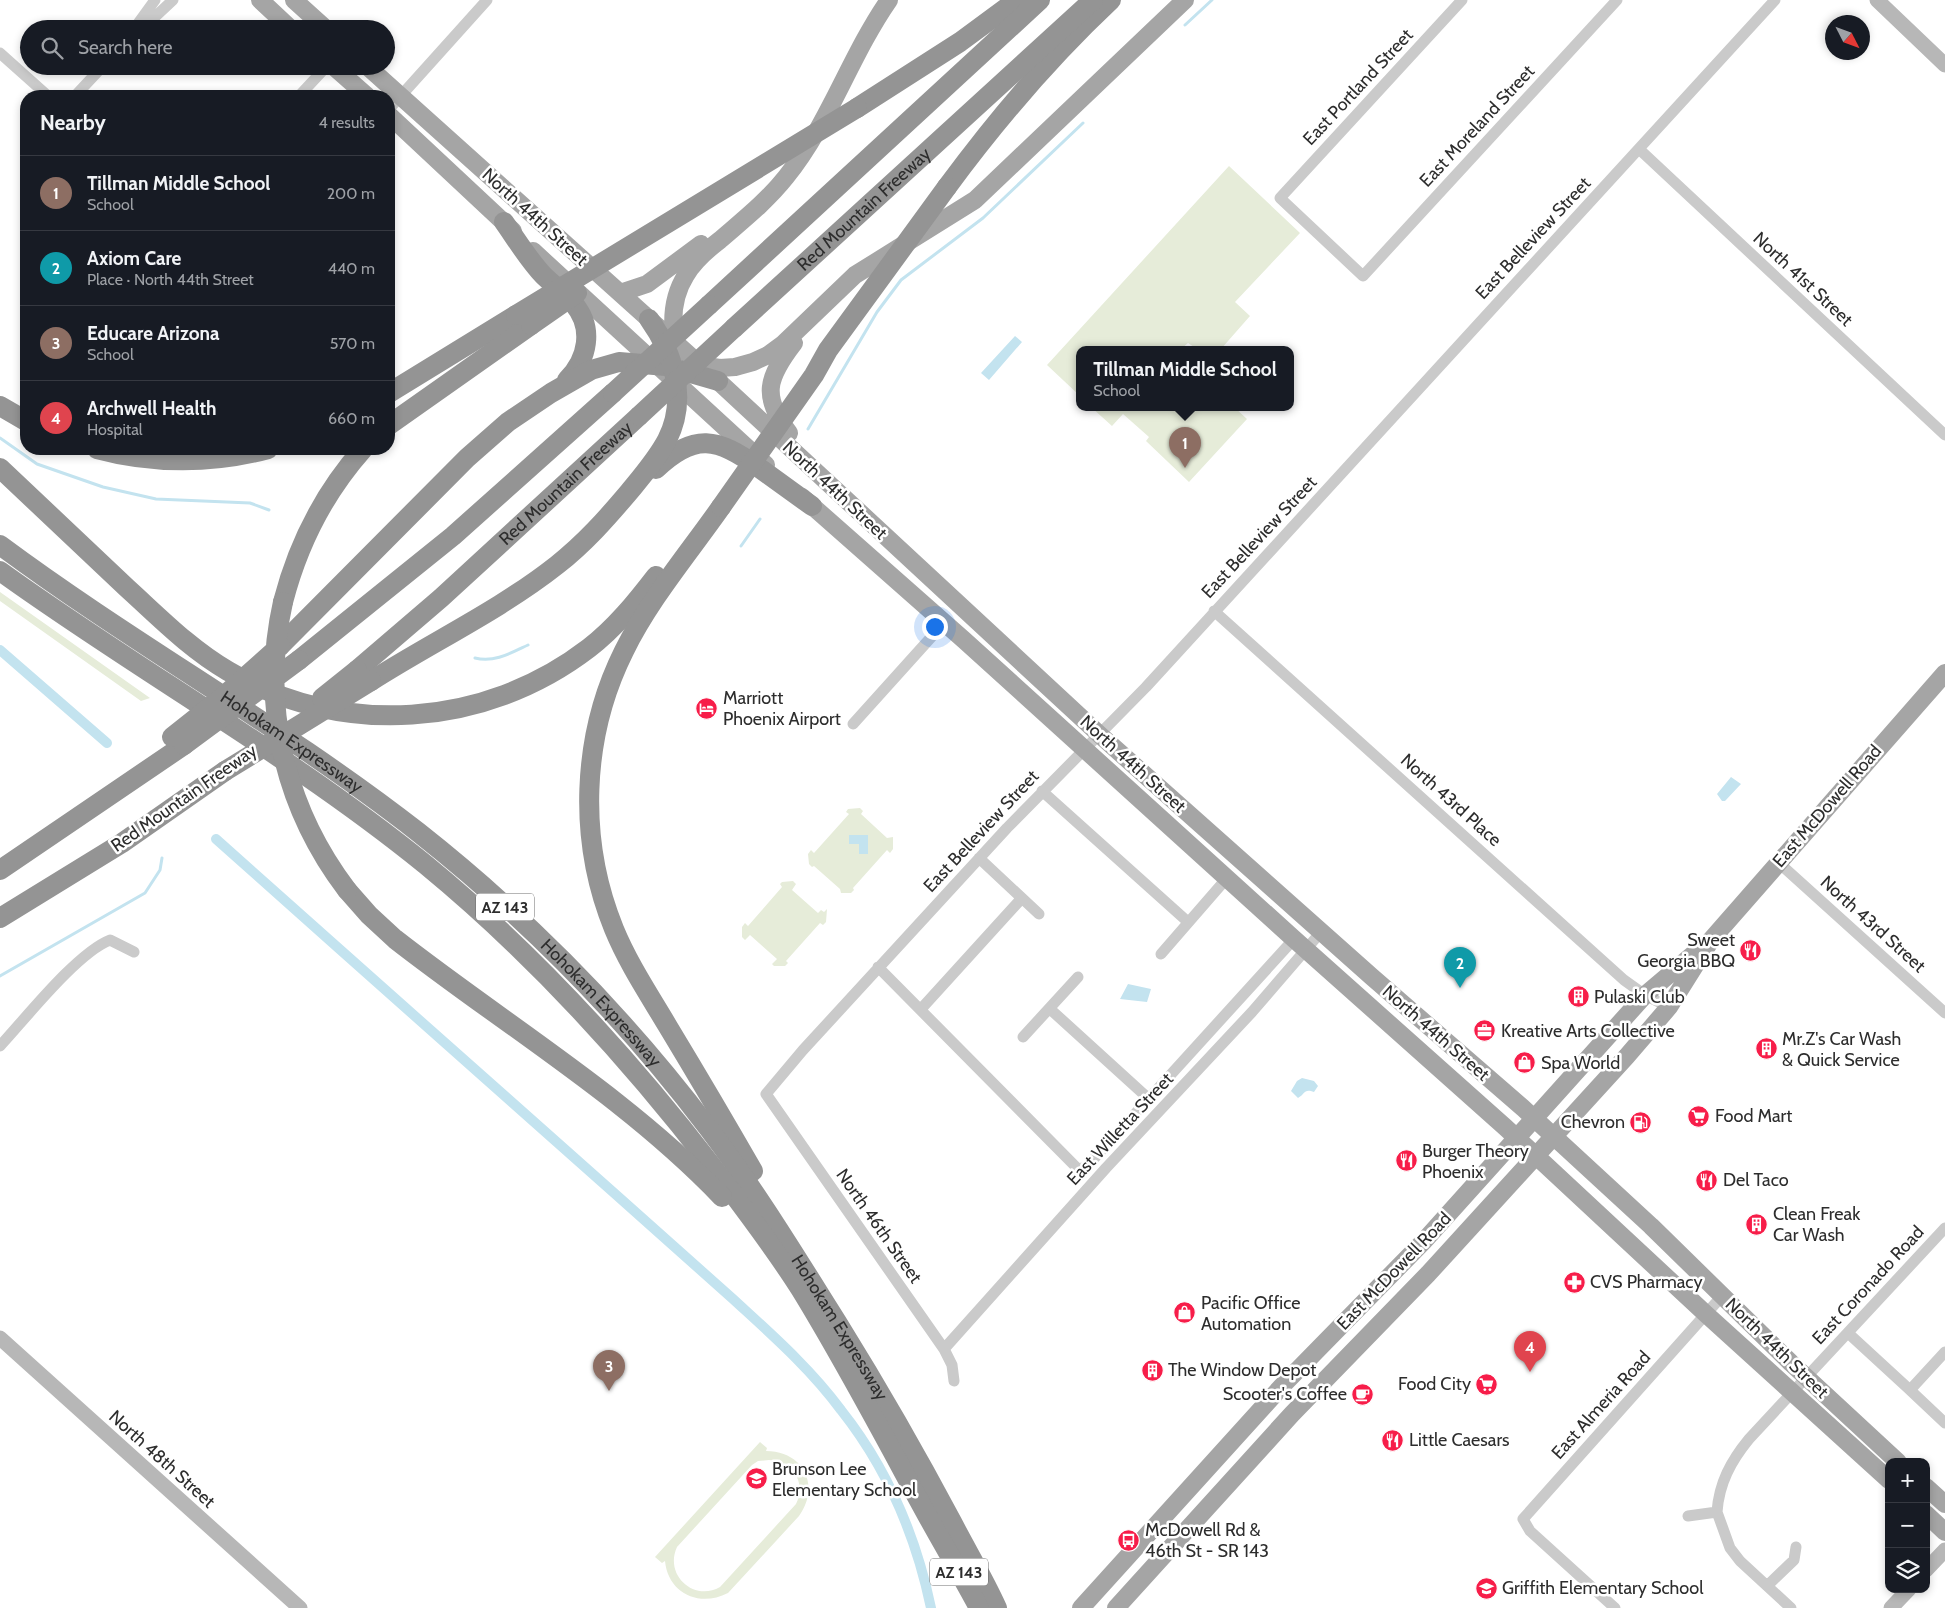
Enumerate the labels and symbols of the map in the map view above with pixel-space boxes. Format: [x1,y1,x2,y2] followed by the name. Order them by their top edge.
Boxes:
[1825,15,1870,60] north arrow
[1298,24,1418,150] street label: East Portland Street
[1415,61,1539,191] street label: East Moreland Street
[793,143,935,276] street label: Red Mountain Freeway
[478,164,592,270] street label: North 44th Street
[1471,172,1595,304] street label: East Belleview Street
[1749,227,1857,331] street label: North 41st Street
[495,417,637,550] street label: Red Mountain Freeway
[1169,427,1201,468] pin: 1
[778,436,892,544] street label: North 44th Street
[1197,471,1321,603] street label: East Belleview Street
[922,614,948,640] your location
[216,686,367,798] street label: Hohokam Expressway
[723,687,841,730] place label: Marriott Phoenix Airport
[695,696,719,720] hotel icon: Marriott Phoenix Airport
[1076,711,1190,817] street label: North 44th Street
[107,739,261,857] street label: Red Mountain Freeway
[1768,740,1886,872] street label: East McDowell Road
[1396,749,1506,851] street label: North 43rd Place
[919,765,1043,897] street label: East Belleview Street
[1816,871,1930,977] street label: North 43rd Street
[476,894,534,920] road number: AZ 143
[1637,929,1735,972] place label: Sweet Georgia BBQ
[536,934,666,1072] street label: Hohokam Expressway
[1739,938,1763,962] restaurant icon: Sweet Georgia BBQ
[1444,947,1476,988] pin: 2
[1378,980,1494,1086] street label: North 44th Street
[1566,985,1590,1009] building icon: Pulaski Club
[1594,986,1685,1008] place label: Pulaski Club
[1473,1019,1497,1043] office icon: Kreative Arts Collective
[1501,1020,1675,1042] place label: Kreative Arts Collective
[1782,1028,1901,1071] place label: Mr.Z's Car Wash & Quick Service
[1754,1037,1778,1061] building icon: Mr.Z's Car Wash & Quick Service
[1513,1051,1537,1075] shop icon: Spa World
[1541,1052,1620,1074] place label: Spa World
[1062,1068,1178,1190] street label: East Willetta Street
[1687,1104,1711,1128] supermarket icon: Food Mart
[1715,1105,1792,1127] place label: Food Mart
[1629,1110,1653,1134] fuel station icon: Chevron
[1561,1111,1625,1133] place label: Chevron
[1422,1140,1529,1183] place label: Burger Theory Phoenix
[1394,1149,1418,1173] restaurant icon: Burger Theory Phoenix
[831,1165,927,1287] street label: North 46th Street
[1695,1168,1719,1192] restaurant icon: Del Taco
[1723,1169,1789,1191] place label: Del Taco
[1773,1203,1861,1246] place label: Clean Freak Car Wash
[1332,1208,1456,1334] street label: East McDowell Road
[1745,1212,1769,1236] building icon: Clean Freak Car Wash
[1807,1221,1929,1349] street label: East Coronado Road
[787,1251,893,1404] street label: Hohokam Expressway
[1562,1270,1586,1294] pharmacy icon: CVS Pharmacy
[1590,1271,1703,1293] place label: CVS Pharmacy
[1201,1292,1300,1335] place label: Pacific Office Automation
[1721,1293,1833,1403] street label: North 44th Street
[1173,1301,1197,1325] shop icon: Pacific Office Automation
[1514,1331,1546,1372] pin: 4
[1547,1346,1655,1464] street label: East Almeria Road
[593,1350,625,1391] pin: 3
[1140,1358,1164,1382] building icon: The Window Depot
[1168,1359,1316,1381] place label: The Window Depot
[1475,1372,1499,1396] supermarket icon: Food City
[1398,1373,1471,1395] place label: Food City
[1351,1382,1375,1406] cafe icon: Scooter's Coffee
[1223,1383,1347,1405] place label: Scooter's Coffee
[104,1406,220,1512] street label: North 48th Street
[1381,1428,1405,1452] restaurant icon: Little Caesars
[1409,1429,1510,1451] place label: Little Caesars
[772,1458,917,1501] place label: Brunson Lee Elementary School
[744,1467,768,1491] school or university icon: Brunson Lee Elementary School
[1145,1519,1269,1562] place label: McDowell Rd & 46th St - SR 143
[1117,1528,1141,1552] bus stop icon: McDowell Rd & 46th St - SR 143
[930,1558,988,1585] road number: AZ 143
[1474,1576,1498,1600] school or university icon: Griffith Elementary School
[1502,1577,1704,1599] place label: Griffith Elementary School

